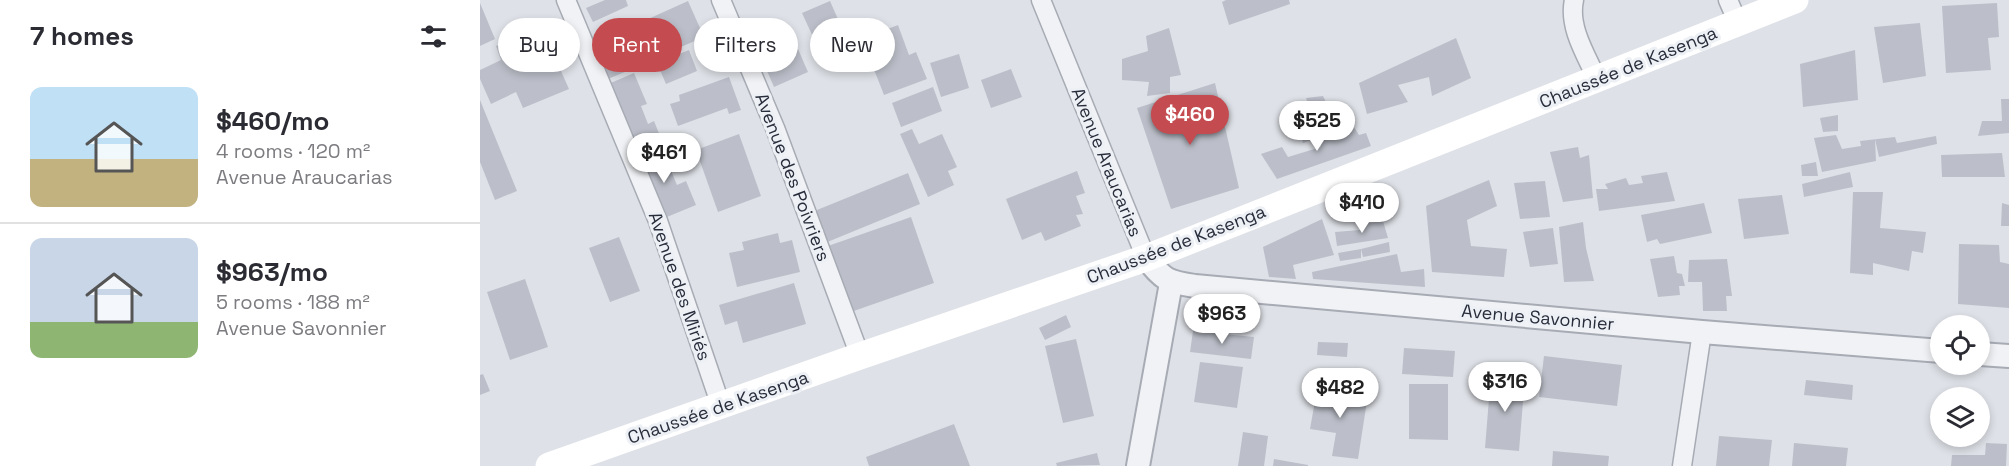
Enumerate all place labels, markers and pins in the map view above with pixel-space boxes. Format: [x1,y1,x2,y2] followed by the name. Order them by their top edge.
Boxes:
[1154,95,1226,146] pin: $460
[1281,101,1353,152] pin: $525
[628,133,700,184] pin: $461
[1326,183,1398,234] pin: $410
[1186,294,1258,345] pin: $963
[1469,362,1541,413] pin: $316
[1304,368,1376,419] pin: $482

